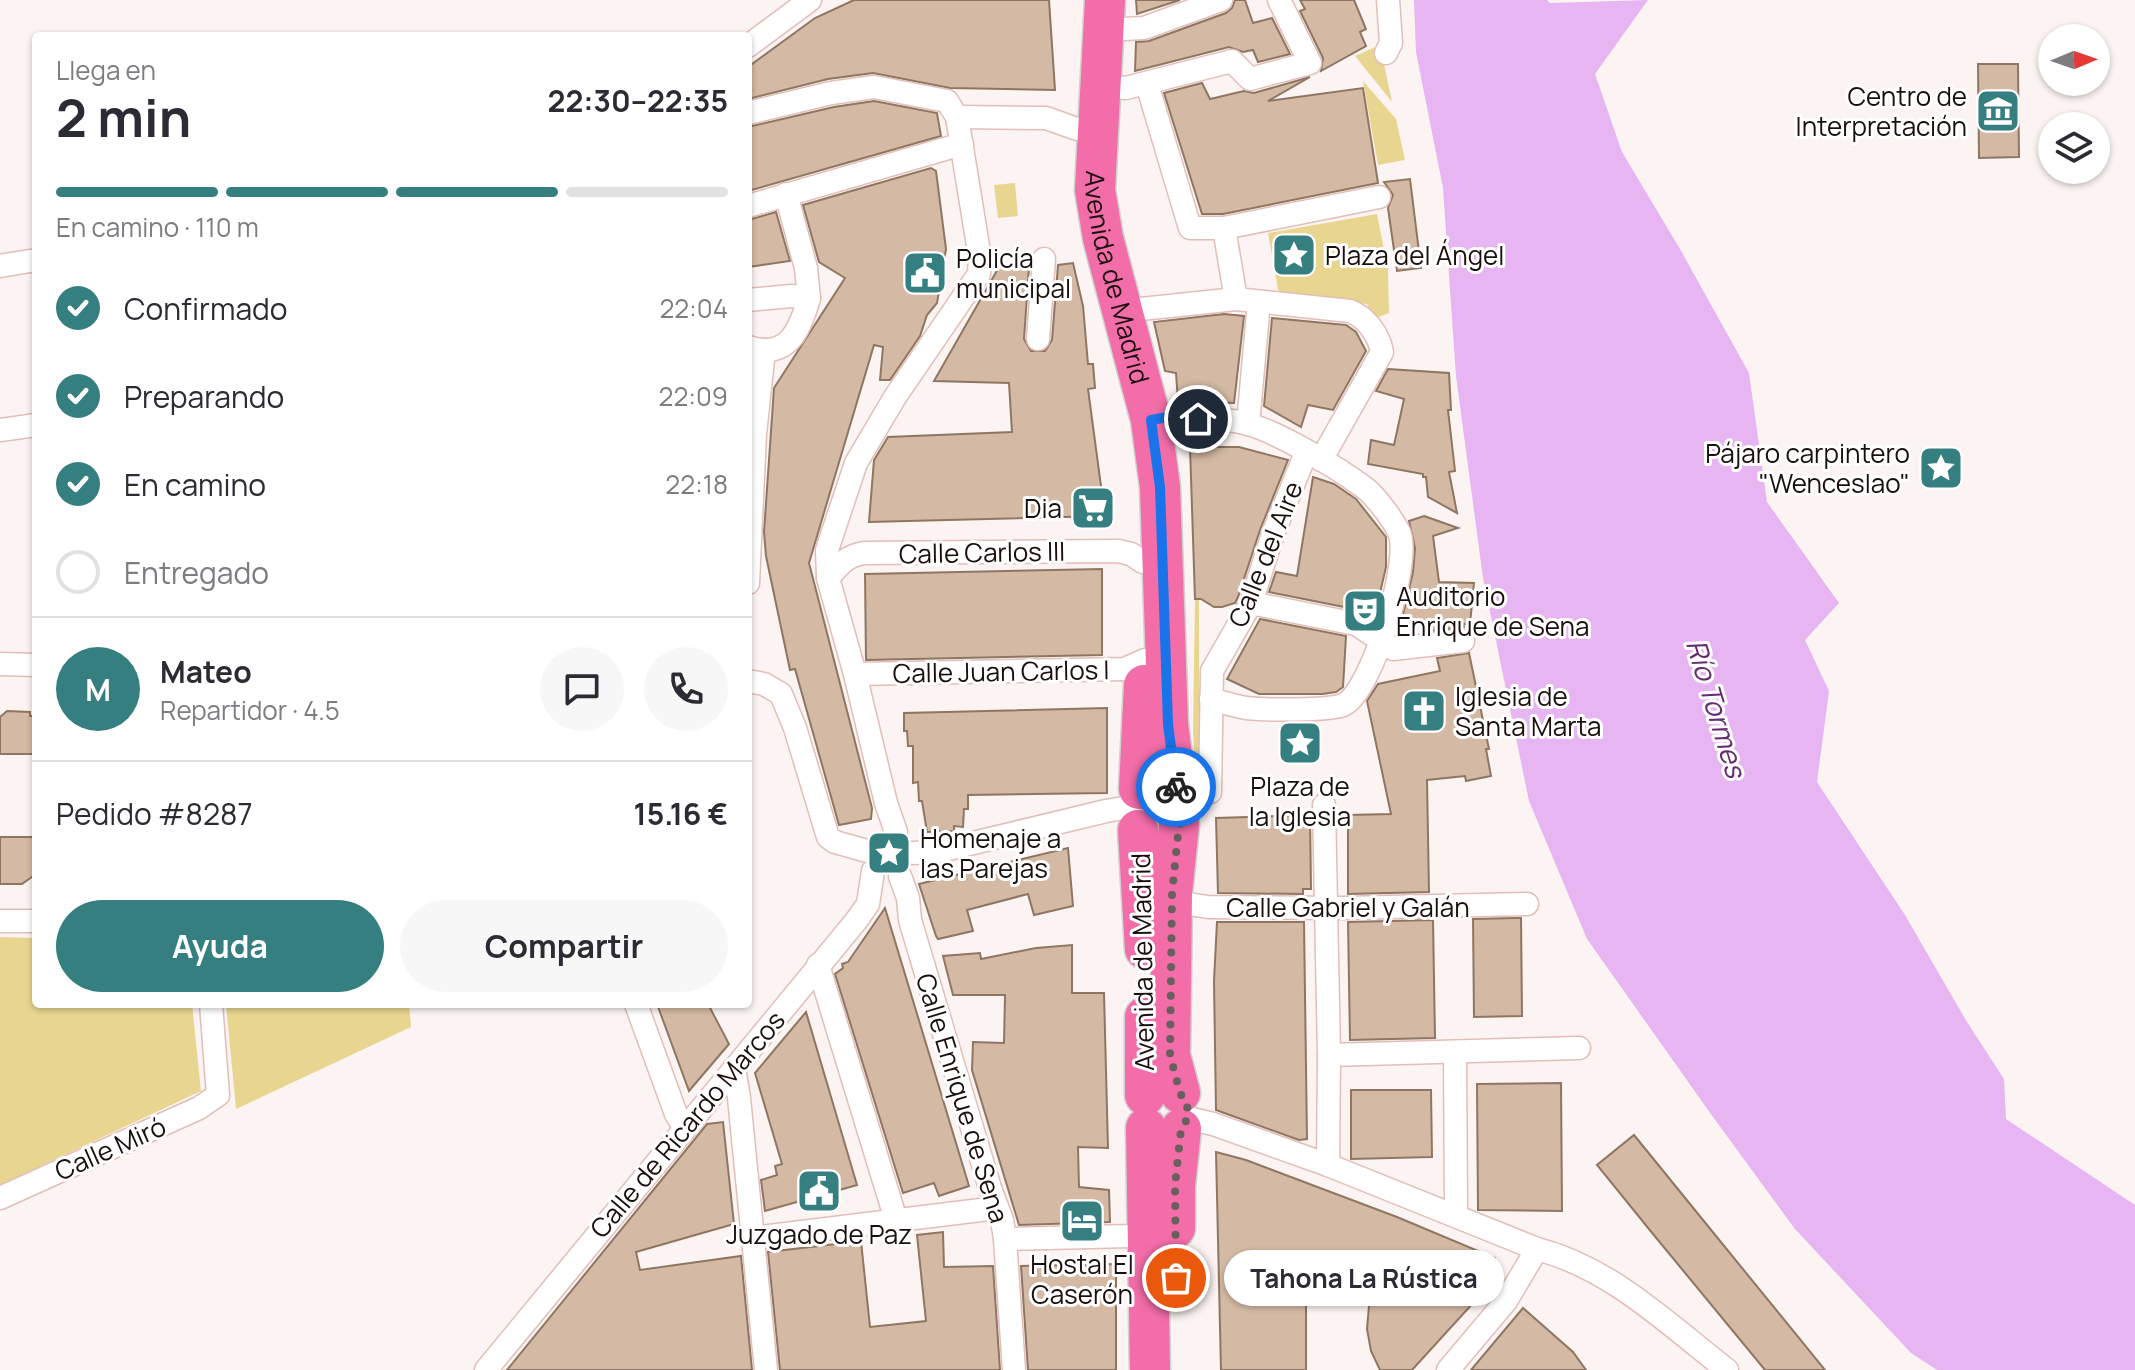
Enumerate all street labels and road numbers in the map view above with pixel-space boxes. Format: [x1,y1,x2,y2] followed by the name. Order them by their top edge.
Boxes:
[1077,170,1159,388] street label: Avenida de Madrid
[1219,476,1311,632] street label: Calle del Aire
[899,533,1065,571] street label: Calle Carlos III
[892,651,1110,691] street label: Calle Juan Carlos I
[1122,853,1162,1071] street label: Avenida de Madrid
[1226,889,1470,925] street label: Calle Gabriel y Galán
[908,969,1018,1227] street label: Calle Enrique de Sena
[581,1003,793,1245] street label: Calle de Ricardo Marcos
[49,1108,171,1188] street label: Calle Miró

